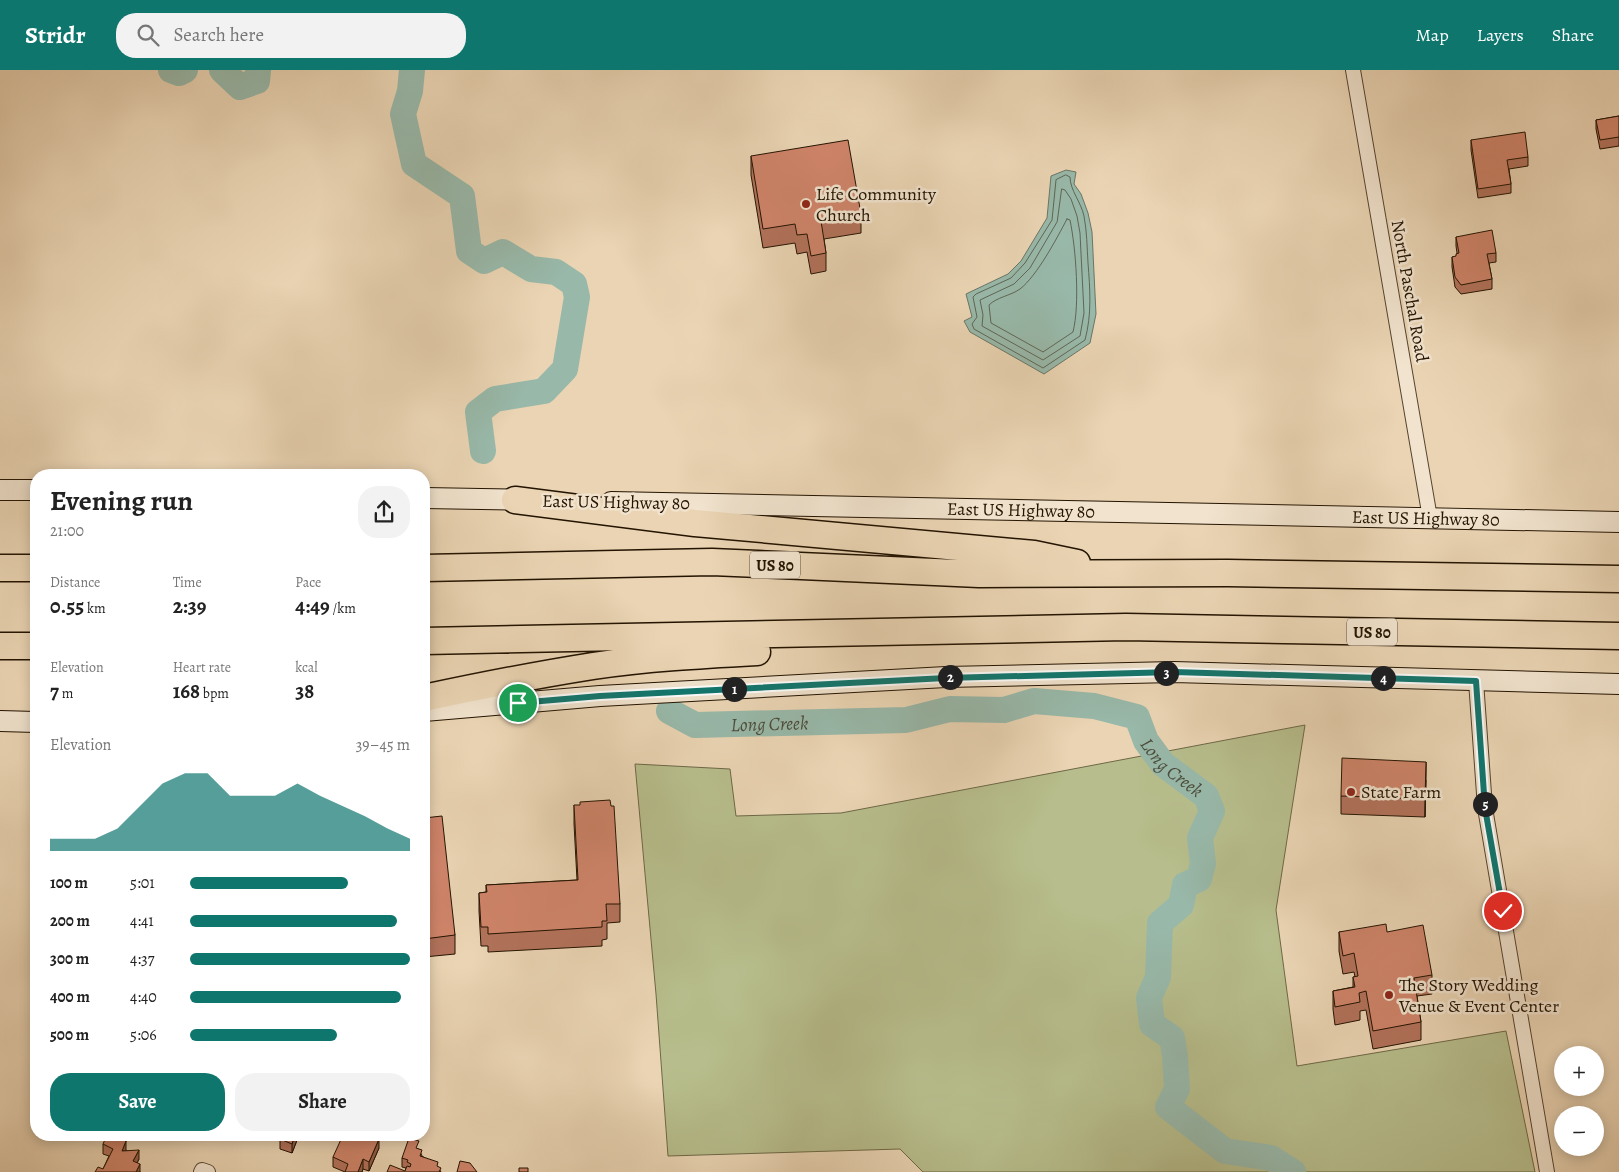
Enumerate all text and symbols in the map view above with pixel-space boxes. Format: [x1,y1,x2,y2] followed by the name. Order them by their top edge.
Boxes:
[116,13,466,58] search box
[25,19,86,51] text: Stridr
[134,21,162,49] icon: search
[174,22,264,48] text: Search here
[1416,23,1449,47] text: Map
[1477,23,1524,47] text: Layers
[1552,23,1594,47] text: Share
[816,182,937,227] place label: Life Community Church
[800,198,812,210] marker: Life Community Church
[1386,218,1434,364] street label: North Paschal Road
[50,482,193,520] text: Evening run
[358,486,410,538] button: share
[542,489,690,515] street label: East US Highway 80
[947,497,1095,524] street label: East US Highway 80
[1352,505,1500,532] street label: East US Highway 80
[50,520,84,542] text: 21:00
[750,552,800,578] road number: US 80
[50,573,100,592] text: Distance
[173,573,202,592] text: Time
[295,573,321,592] text: Pace
[50,592,84,620] text: 0.55
[173,592,207,620] text: 2:39
[295,592,330,620] text: 4:49
[84,599,106,618] text: km
[330,599,356,618] text: /km
[1347,618,1397,646] road number: US 80
[50,658,104,677] text: Elevation
[173,658,231,677] text: Heart rate
[295,658,318,677] text: kcal
[1154,660,1178,686] pin: 3
[938,664,962,690] pin: 2
[1163,664,1170,683] text: 3
[1370,666,1396,690] pin: 4
[947,668,954,687] text: 2
[1380,669,1387,688] text: 4
[722,676,746,702] pin: 1
[50,677,59,705] text: 7
[173,677,200,705] text: 168
[295,677,314,705] text: 38
[732,680,737,699] text: 1
[497,682,539,724] pin
[59,684,73,703] text: m
[200,684,229,703] text: bpm
[504,689,532,717] icon: arrive
[730,710,809,738] water label: Long Creek
[1134,733,1208,804] water label: Long Creek
[50,734,111,756] text: Elevation
[356,734,410,756] text: 39–45 m
[1361,780,1441,804] place label: State Farm
[1345,786,1357,798] marker: State Farm
[1472,792,1498,816] pin: 5
[1483,795,1488,814] text: 5
[50,872,88,894] text: 100 m
[130,872,155,894] text: 5:01
[1482,890,1524,932] pin
[1489,897,1517,925] icon: check
[50,910,90,932] text: 200 m
[130,910,154,932] text: 4:41
[50,948,89,970] text: 300 m
[130,948,154,970] text: 4:37
[1398,973,1559,1018] place label: The Story Wedding Venue & Event Center
[50,986,90,1008] text: 400 m
[130,986,157,1008] text: 4:40
[1383,989,1395,1001] marker: The Story Wedding Venue & Event Center
[50,1024,89,1046] text: 500 m
[130,1024,157,1046] text: 5:06
[1554,1046,1604,1156] map controls
[1554,1046,1604,1096] button: +
[50,1073,225,1131] button: Save
[235,1073,410,1131] button: Share
[1554,1106,1604,1156] button: −

